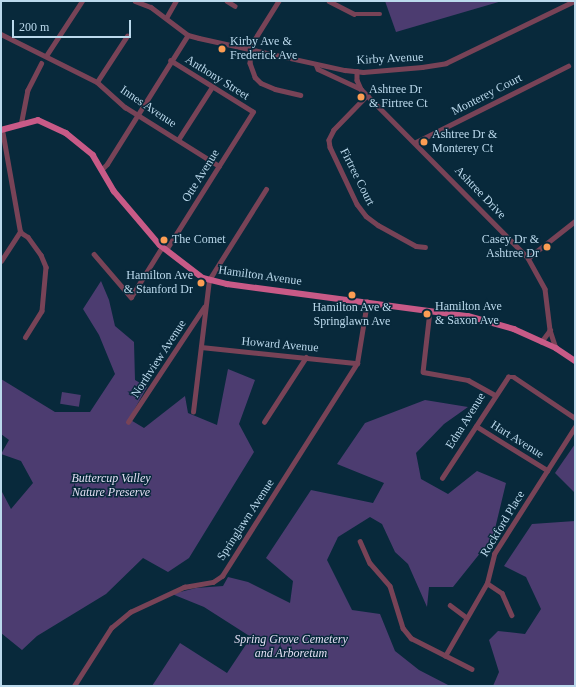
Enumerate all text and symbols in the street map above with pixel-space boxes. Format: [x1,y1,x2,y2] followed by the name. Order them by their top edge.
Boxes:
[14,12,133,38] scale bar
[19,20,49,34] text: 200 m
[230,35,298,63] place label: Kirby Ave & Frederick Ave
[217,44,227,54] marker: Kirby Ave & Frederick Ave
[356,50,424,68] street label: Kirby Avenue
[182,53,252,103] street label: Anthony Street
[449,71,525,119] street label: Monterey Court
[117,83,179,131] street label: Innes Avenue
[369,83,428,111] place label: Ashtree Dr & Firtree Ct
[356,92,366,102] marker: Ashtree Dr & Firtree Ct
[432,128,497,156] place label: Ashtree Dr & Monterey Ct
[419,137,429,147] marker: Ashtree Dr & Monterey Ct
[336,146,378,208] street label: Firtree Court
[179,147,223,205] street label: Otte Avenue
[451,164,509,222] street label: Ashtree Drive
[172,233,226,247] place label: The Comet
[482,233,539,261] place label: Casey Dr & Ashtree Dr
[159,235,169,245] marker: The Comet
[542,242,552,252] marker: Casey Dr & Ashtree Dr
[217,263,303,289] street label: Hamilton Avenue
[124,269,193,297] place label: Hamilton Ave & Stanford Dr
[196,278,206,288] marker: Hamilton Ave & Stanford Dr
[347,290,357,300] marker: Hamilton Ave & Springlawn Ave
[435,300,502,328] place label: Hamilton Ave & Saxon Ave
[312,301,392,329] place label: Hamilton Ave & Springlawn Ave
[422,309,432,319] marker: Hamilton Ave & Saxon Ave
[128,317,190,401] street label: Northview Avenue
[240,334,320,356] street label: Howard Avenue
[443,390,489,452] street label: Edna Avenue
[487,418,547,462] street label: Hart Avenue
[71,472,151,500] park label: Buttercup Valley Nature Preserve
[214,476,278,564] street label: Springlawn Avenue
[478,488,528,560] street label: Rockford Place
[234,633,348,661] park label: Spring Grove Cemetery and Arboretum

